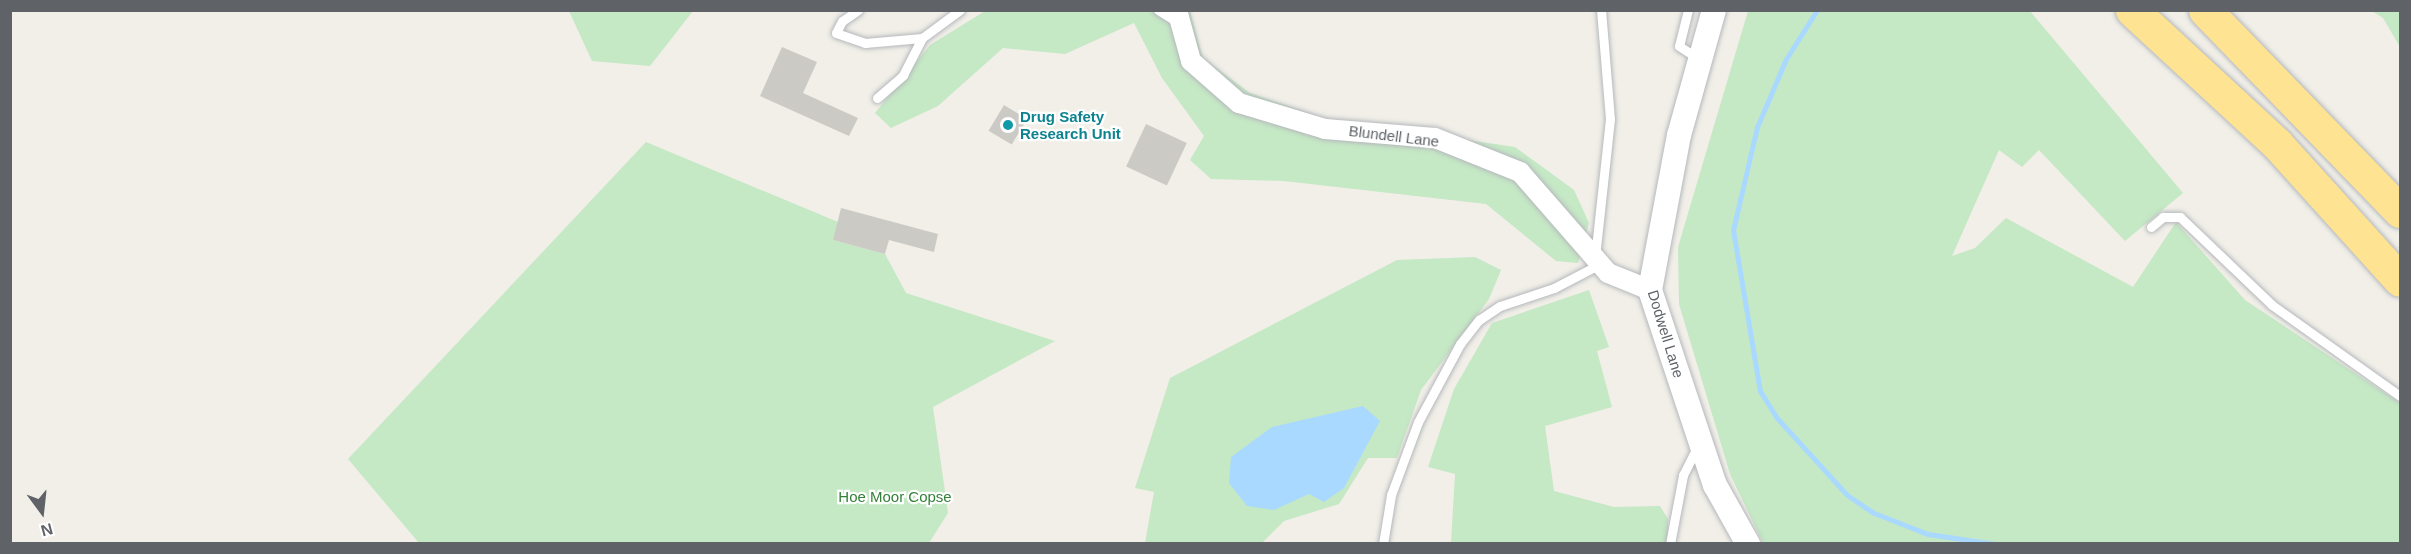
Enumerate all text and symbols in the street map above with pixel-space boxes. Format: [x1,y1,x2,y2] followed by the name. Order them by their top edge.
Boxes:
[1020,107,1121,142] place label: Drug Safety Research Unit
[1001,118,1015,132] marker: Drug Safety Research Unit
[1348,122,1440,150] street label: Blundell Lane
[1644,288,1688,380] street label: Dodwell Lane
[12,482,72,542] north arrow
[838,488,952,506] park label: Hoe Moor Copse
[39,520,55,540] text: N

